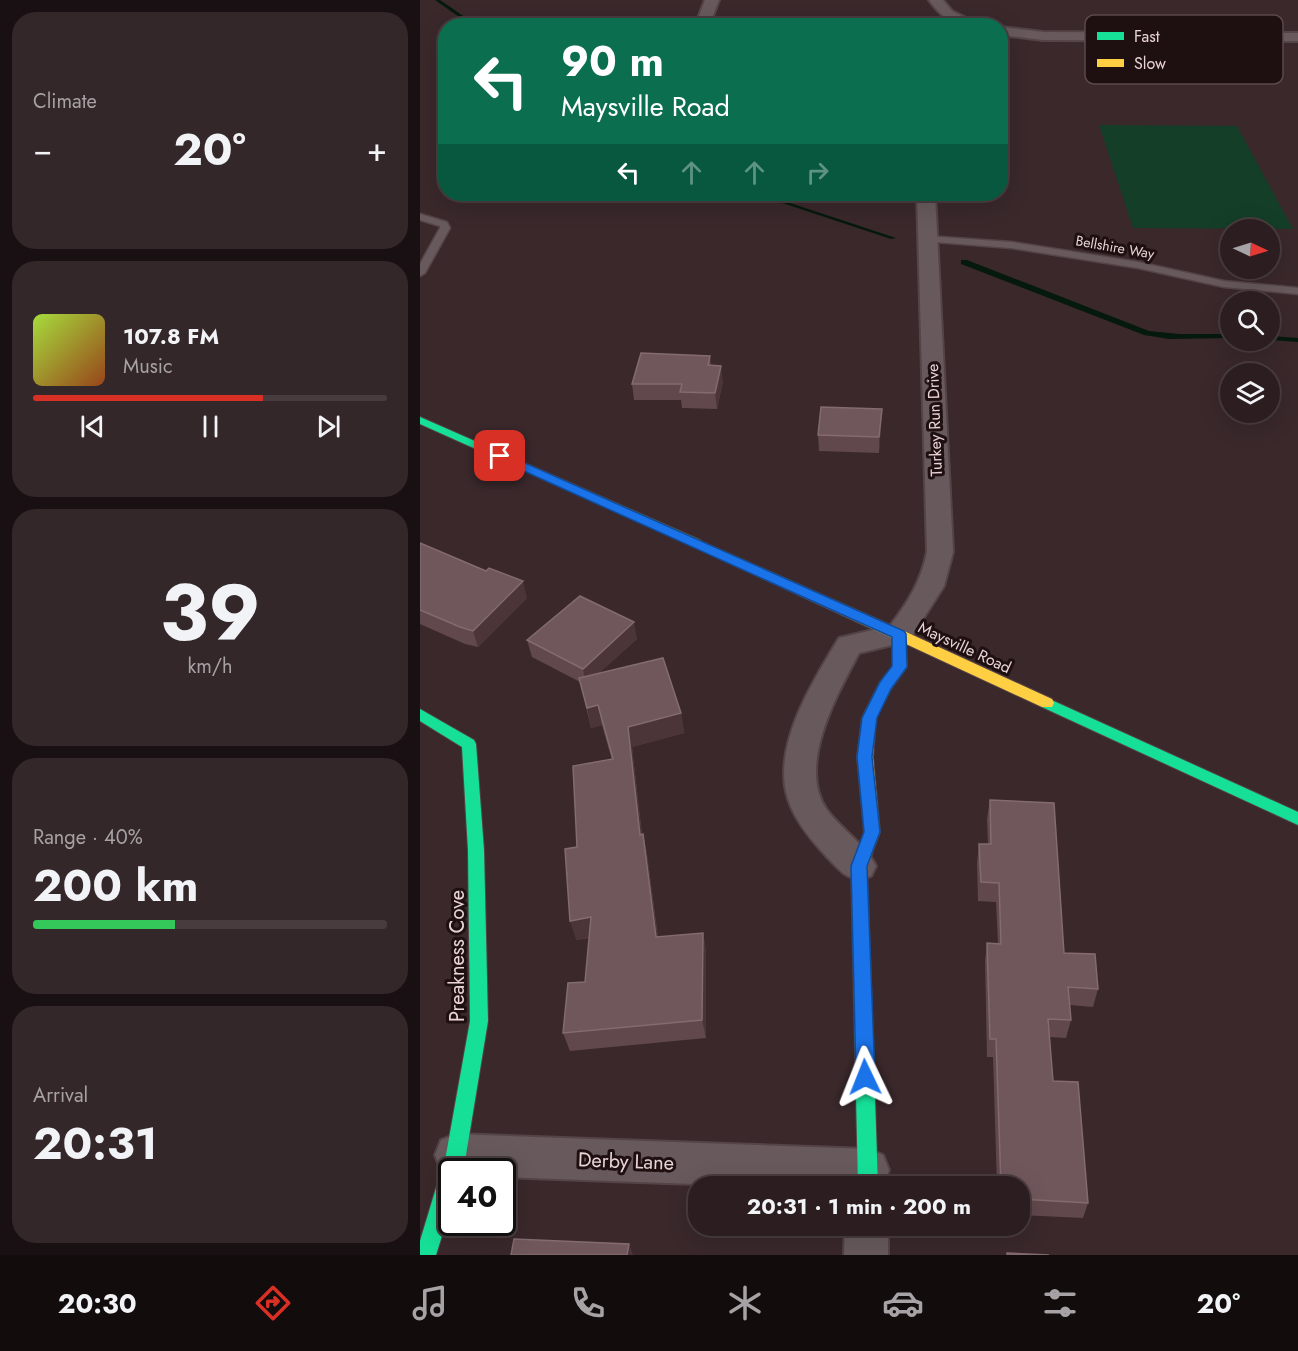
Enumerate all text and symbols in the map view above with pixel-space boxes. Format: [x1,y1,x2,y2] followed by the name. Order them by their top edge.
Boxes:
[1085,15,1283,84] legend
[1134,25,1160,48] text: Fast
[561,31,664,92] text: 90 m
[462,42,540,120] icon: left
[1134,52,1166,75] text: Slow
[33,87,97,116] text: Climate
[561,87,730,126] text: Maysville Road
[173,117,246,182] text: 20°
[33,126,52,173] text: −
[367,126,387,173] text: +
[612,156,645,189] icon: left
[675,156,708,189] icon: ahead
[738,156,771,189] icon: ahead
[801,156,834,189] icon: right
[1220,219,1280,279] north arrow
[1220,219,1280,423] map controls
[1074,230,1157,264] street label: Bellshire Way
[1220,291,1280,351] button: search
[123,320,219,352] text: 107.8 FM
[123,352,173,381] text: Music
[921,363,948,477] street label: Turkey Run Drive
[1220,363,1280,423] button: layers
[76,410,109,443] icon: previous
[194,410,227,443] icon: pause
[312,410,345,443] icon: next
[474,430,525,481] pin
[483,439,516,472] icon: arrive
[160,557,260,669] text: 39
[915,616,1015,679] street label: Maysville Road
[187,652,233,681] text: km/h
[33,823,143,852] text: Range · 40%
[33,853,198,918] text: 200 km
[443,890,472,1022] street label: Preakness Cove
[833,1045,897,1109] position arrow
[33,1081,88,1110] text: Arrival
[33,1111,158,1176] text: 20:31
[577,1145,675,1178] street label: Derby Lane
[438,1158,516,1236] speed limit sign: 40
[747,1190,971,1222] text: 20:31 · 1 min · 200 m
[252,1282,294,1324] icon: directions
[409,1282,451,1324] icon: music
[567,1282,609,1324] icon: phone
[724,1282,766,1324] icon: climate
[882,1282,924,1324] icon: car
[1039,1282,1081,1324] icon: filters
[58,1284,137,1323] text: 20:30
[1197,1284,1240,1323] text: 20°

